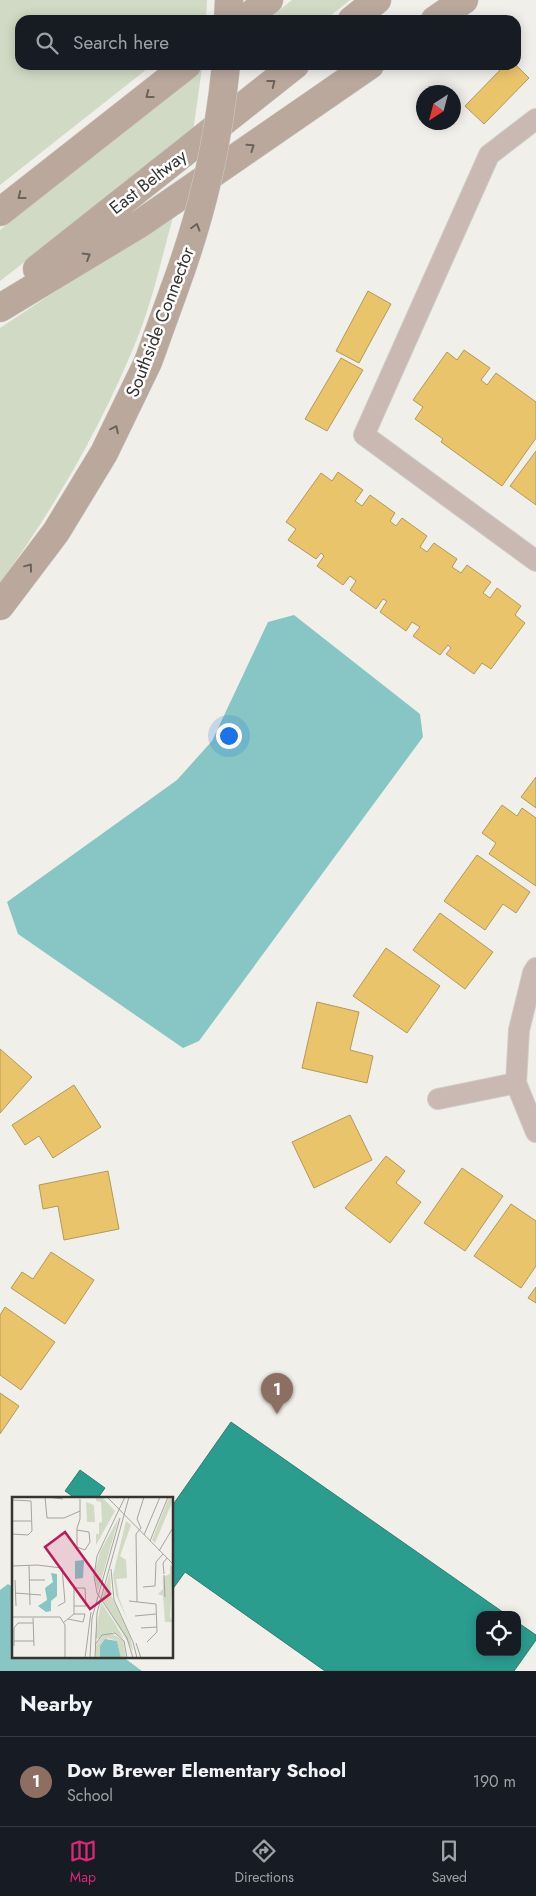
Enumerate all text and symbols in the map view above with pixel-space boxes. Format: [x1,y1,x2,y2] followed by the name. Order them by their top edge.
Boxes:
[15,15,521,70] search box
[33,29,61,57] icon: search
[73,29,169,56] text: Search here
[266,81,275,89] one-way arrow
[416,85,461,130] north arrow
[146,90,155,98] one-way arrow
[104,143,192,221] street label: East Beltway
[245,144,255,153] one-way arrow
[18,190,27,198] one-way arrow
[190,224,200,232] one-way arrow
[119,242,201,401] street label: Southside Connector
[81,253,90,263] one-way arrow
[109,425,120,434] one-way arrow
[24,564,32,573] one-way arrow
[216,723,242,749] your location
[261,1373,293,1414] pin: 1
[12,1497,174,1658] inset map
[476,1611,521,1656] map controls
[476,1611,521,1656] button: locate
[20,1689,92,1719] text: Nearby
[67,1757,346,1784] text: Dow Brewer Elementary School
[32,1770,40,1793] text: 1
[473,1770,516,1793] text: 190 m
[67,1784,113,1807] text: School
[69,1837,97,1887] tab: Map
[235,1837,294,1887] tab: Directions
[432,1837,467,1887] tab: Saved

